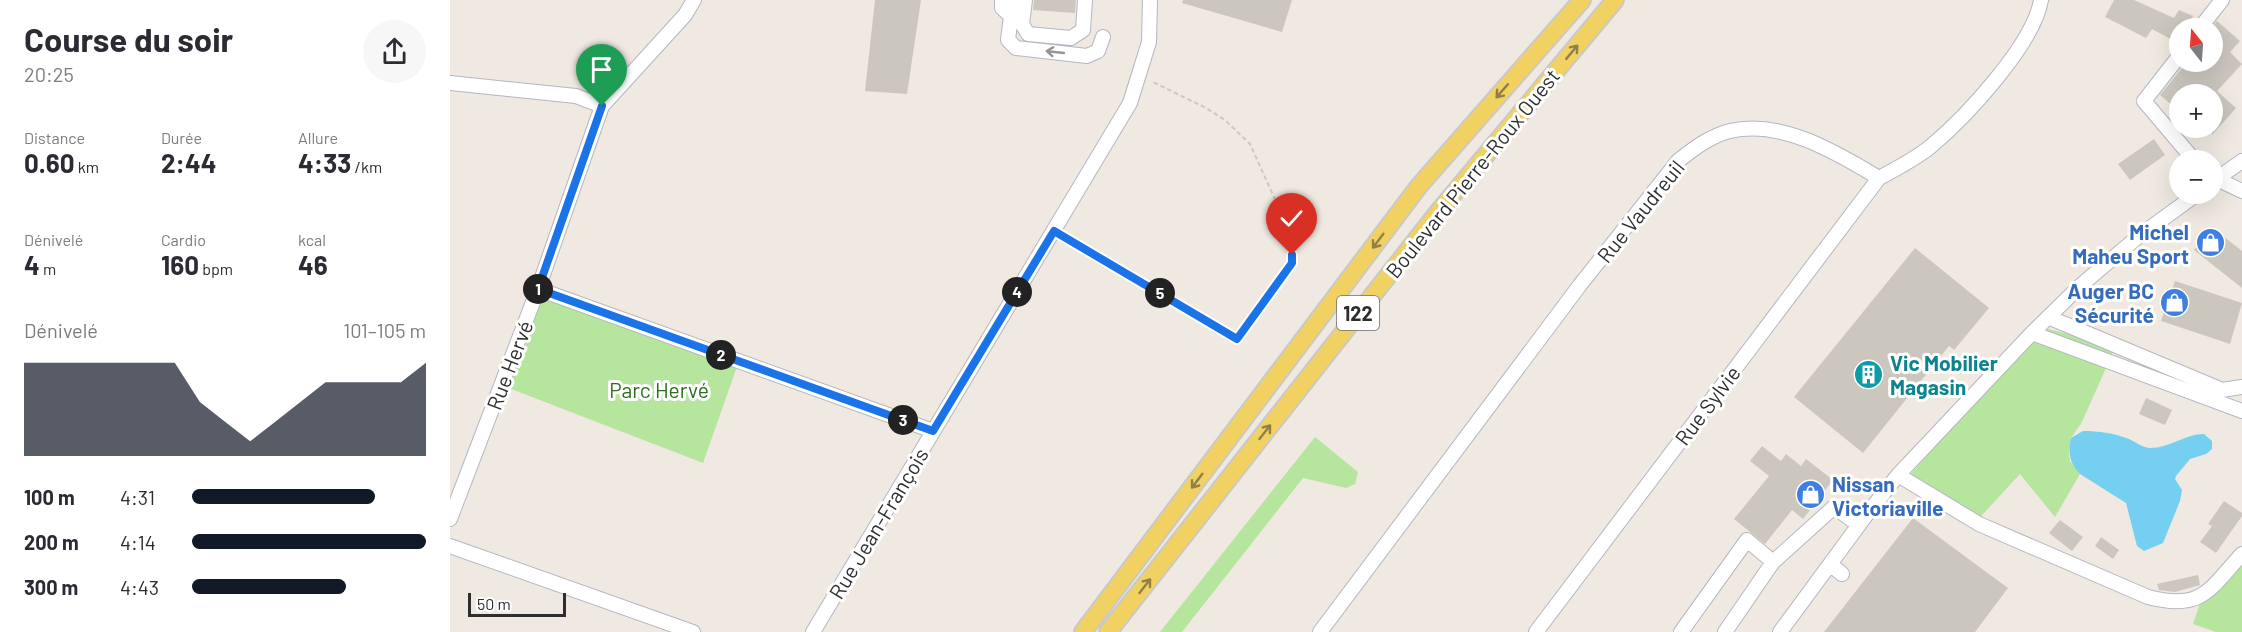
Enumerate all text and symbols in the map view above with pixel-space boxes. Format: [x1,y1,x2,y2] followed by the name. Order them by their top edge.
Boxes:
[2169,18,2223,72] north arrow
[2169,18,2223,204] map controls
[24,19,233,59] text: Course du soir
[363,20,426,83] button: share
[576,44,627,106] pin
[1565,44,1578,60] one-way arrow
[1046,46,1066,57] one-way arrow
[585,53,618,86] icon: arrive
[24,62,74,86] text: 20:25
[1380,63,1564,283] street label: Boulevard Pierre-Roux Ouest
[1495,84,1509,99] one-way arrow
[2169,84,2223,138] button: +
[24,128,85,147] text: Distance
[161,128,202,147] text: Durée
[298,128,338,147] text: Allure
[24,147,75,178] text: 0.60
[161,147,216,178] text: 2:44
[298,147,351,178] text: 4:33
[2169,150,2223,204] button: −
[1591,155,1689,267] street label: Rue Vaudreuil
[75,157,99,176] text: km
[351,157,382,176] text: /km
[1266,193,1317,255] pin
[1275,202,1308,235] icon: check
[2072,219,2189,268] place label: Michel Maheu Sport
[2194,227,2226,259] shop icon: Michel Maheu Sport
[24,230,83,249] text: Dénivelé
[161,230,206,249] text: Cardio
[298,230,326,249] text: kcal
[1371,233,1384,249] one-way arrow
[24,249,40,280] text: 4
[161,249,199,280] text: 160
[298,249,328,280] text: 46
[40,259,56,278] text: m
[199,259,233,278] text: bpm
[523,274,553,304] pin: 1
[1002,277,1032,307] pin: 4
[1145,278,1175,308] pin: 5
[2067,278,2154,327] place label: Auger BC Sécurité
[535,279,541,298] text: 1
[1012,282,1022,301] text: 4
[1156,283,1164,302] text: 5
[2159,286,2191,318] shop icon: Auger BC Sécurité
[1337,296,1379,330] road number: 122
[481,317,537,413] street label: Rue Hervé
[24,318,98,342] text: Dénivelé
[343,318,426,342] text: 101–105 m
[706,340,736,370] pin: 2
[717,345,725,364] text: 2
[1890,350,1998,399] place label: Vic Mobilier Magasin
[1853,358,1885,390] building icon: Vic Mobilier Magasin
[1669,360,1745,450] street label: Rue Sylvie
[609,377,709,402] park label: Parc Hervé
[888,405,918,435] pin: 3
[899,410,907,429] text: 3
[1258,425,1271,441] one-way arrow
[823,443,933,603] street label: Rue Jean-François
[1832,471,1943,520] place label: Nissan Victoriaville
[1191,472,1203,488] one-way arrow
[1795,479,1827,511] shop icon: Nissan Victoriaville
[24,485,75,509] text: 100 m
[120,485,155,509] text: 4:31
[24,530,79,554] text: 200 m
[120,530,156,554] text: 4:14
[24,575,78,599] text: 300 m
[120,575,159,599] text: 4:43
[1138,578,1151,594] one-way arrow
[468,590,566,618] scale bar
[477,594,511,613] text: 50 m

